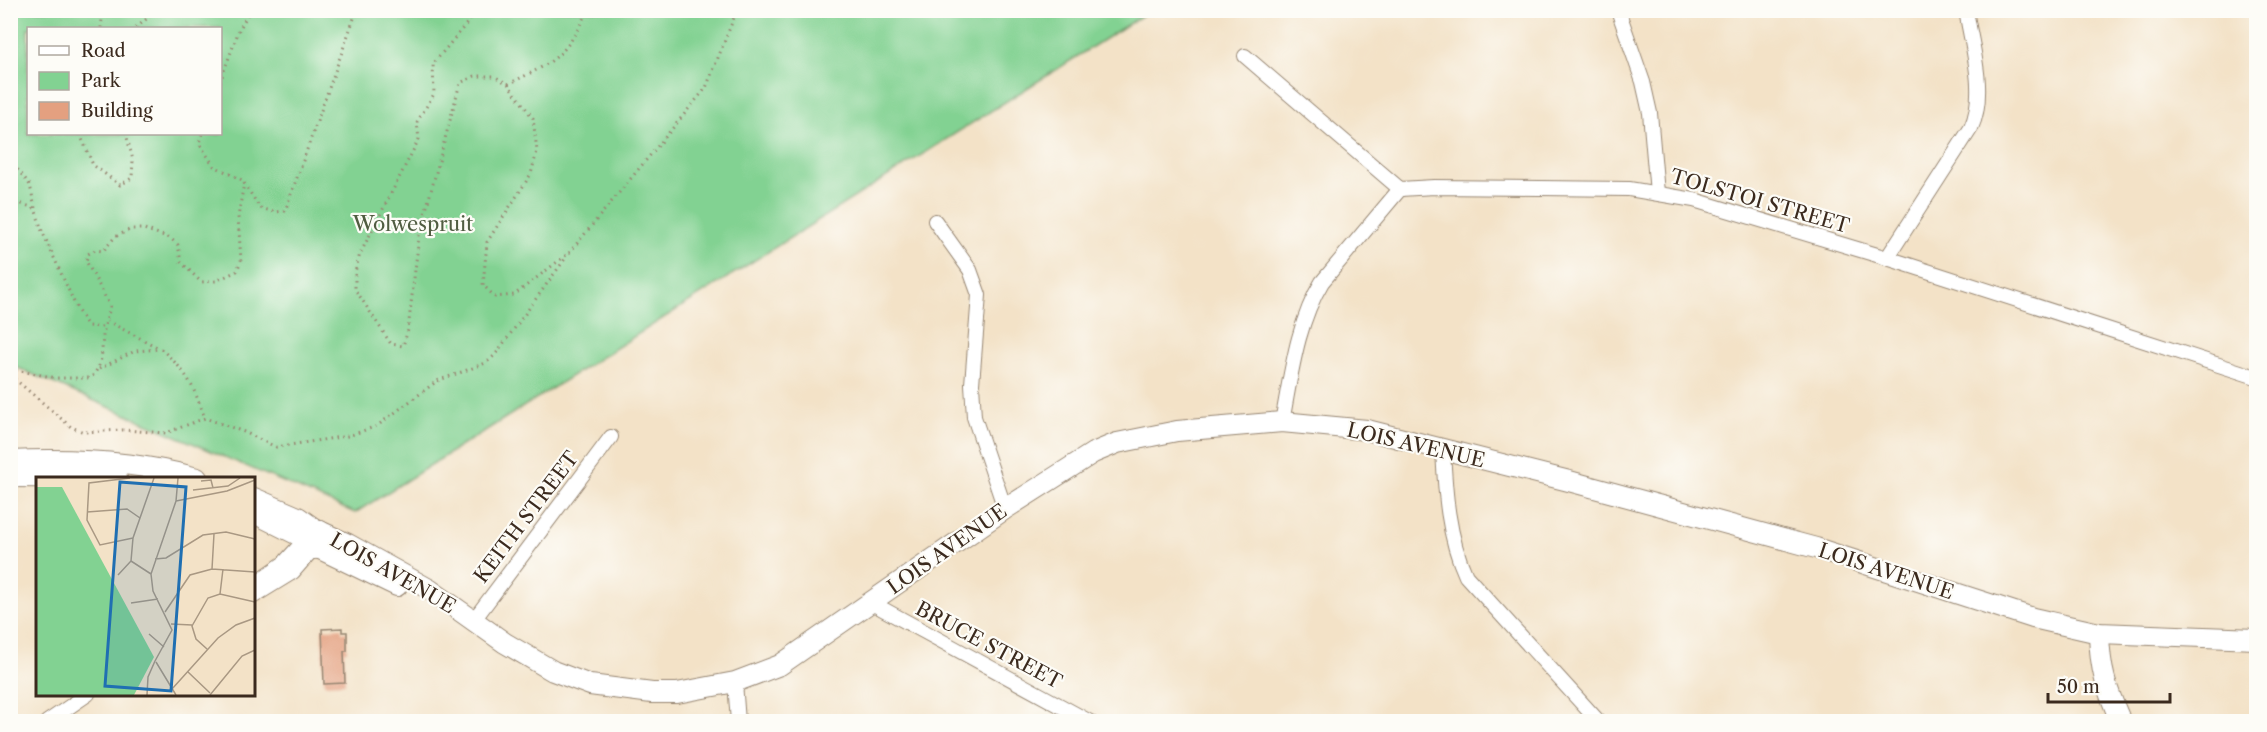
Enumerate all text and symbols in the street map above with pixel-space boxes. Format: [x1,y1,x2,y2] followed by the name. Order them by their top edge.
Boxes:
[27,27,222,135] legend
[81,40,126,62] text: Road
[81,70,122,92] text: Park
[81,100,153,122] text: Building
[1668,164,1852,238] street label: TOLSTOI STREET
[352,212,473,236] park label: Wolwespruit
[1345,417,1487,473] street label: LOIS AVENUE
[469,446,583,588] street label: KEITH STREET
[36,477,255,696] inset map
[882,499,1012,599] street label: LOIS AVENUE
[326,527,460,619] street label: LOIS AVENUE
[1815,538,1957,604] street label: LOIS AVENUE
[912,596,1066,694] street label: BRUCE STREET
[2048,666,2170,704] scale bar
[2057,676,2100,698] text: 50 m

